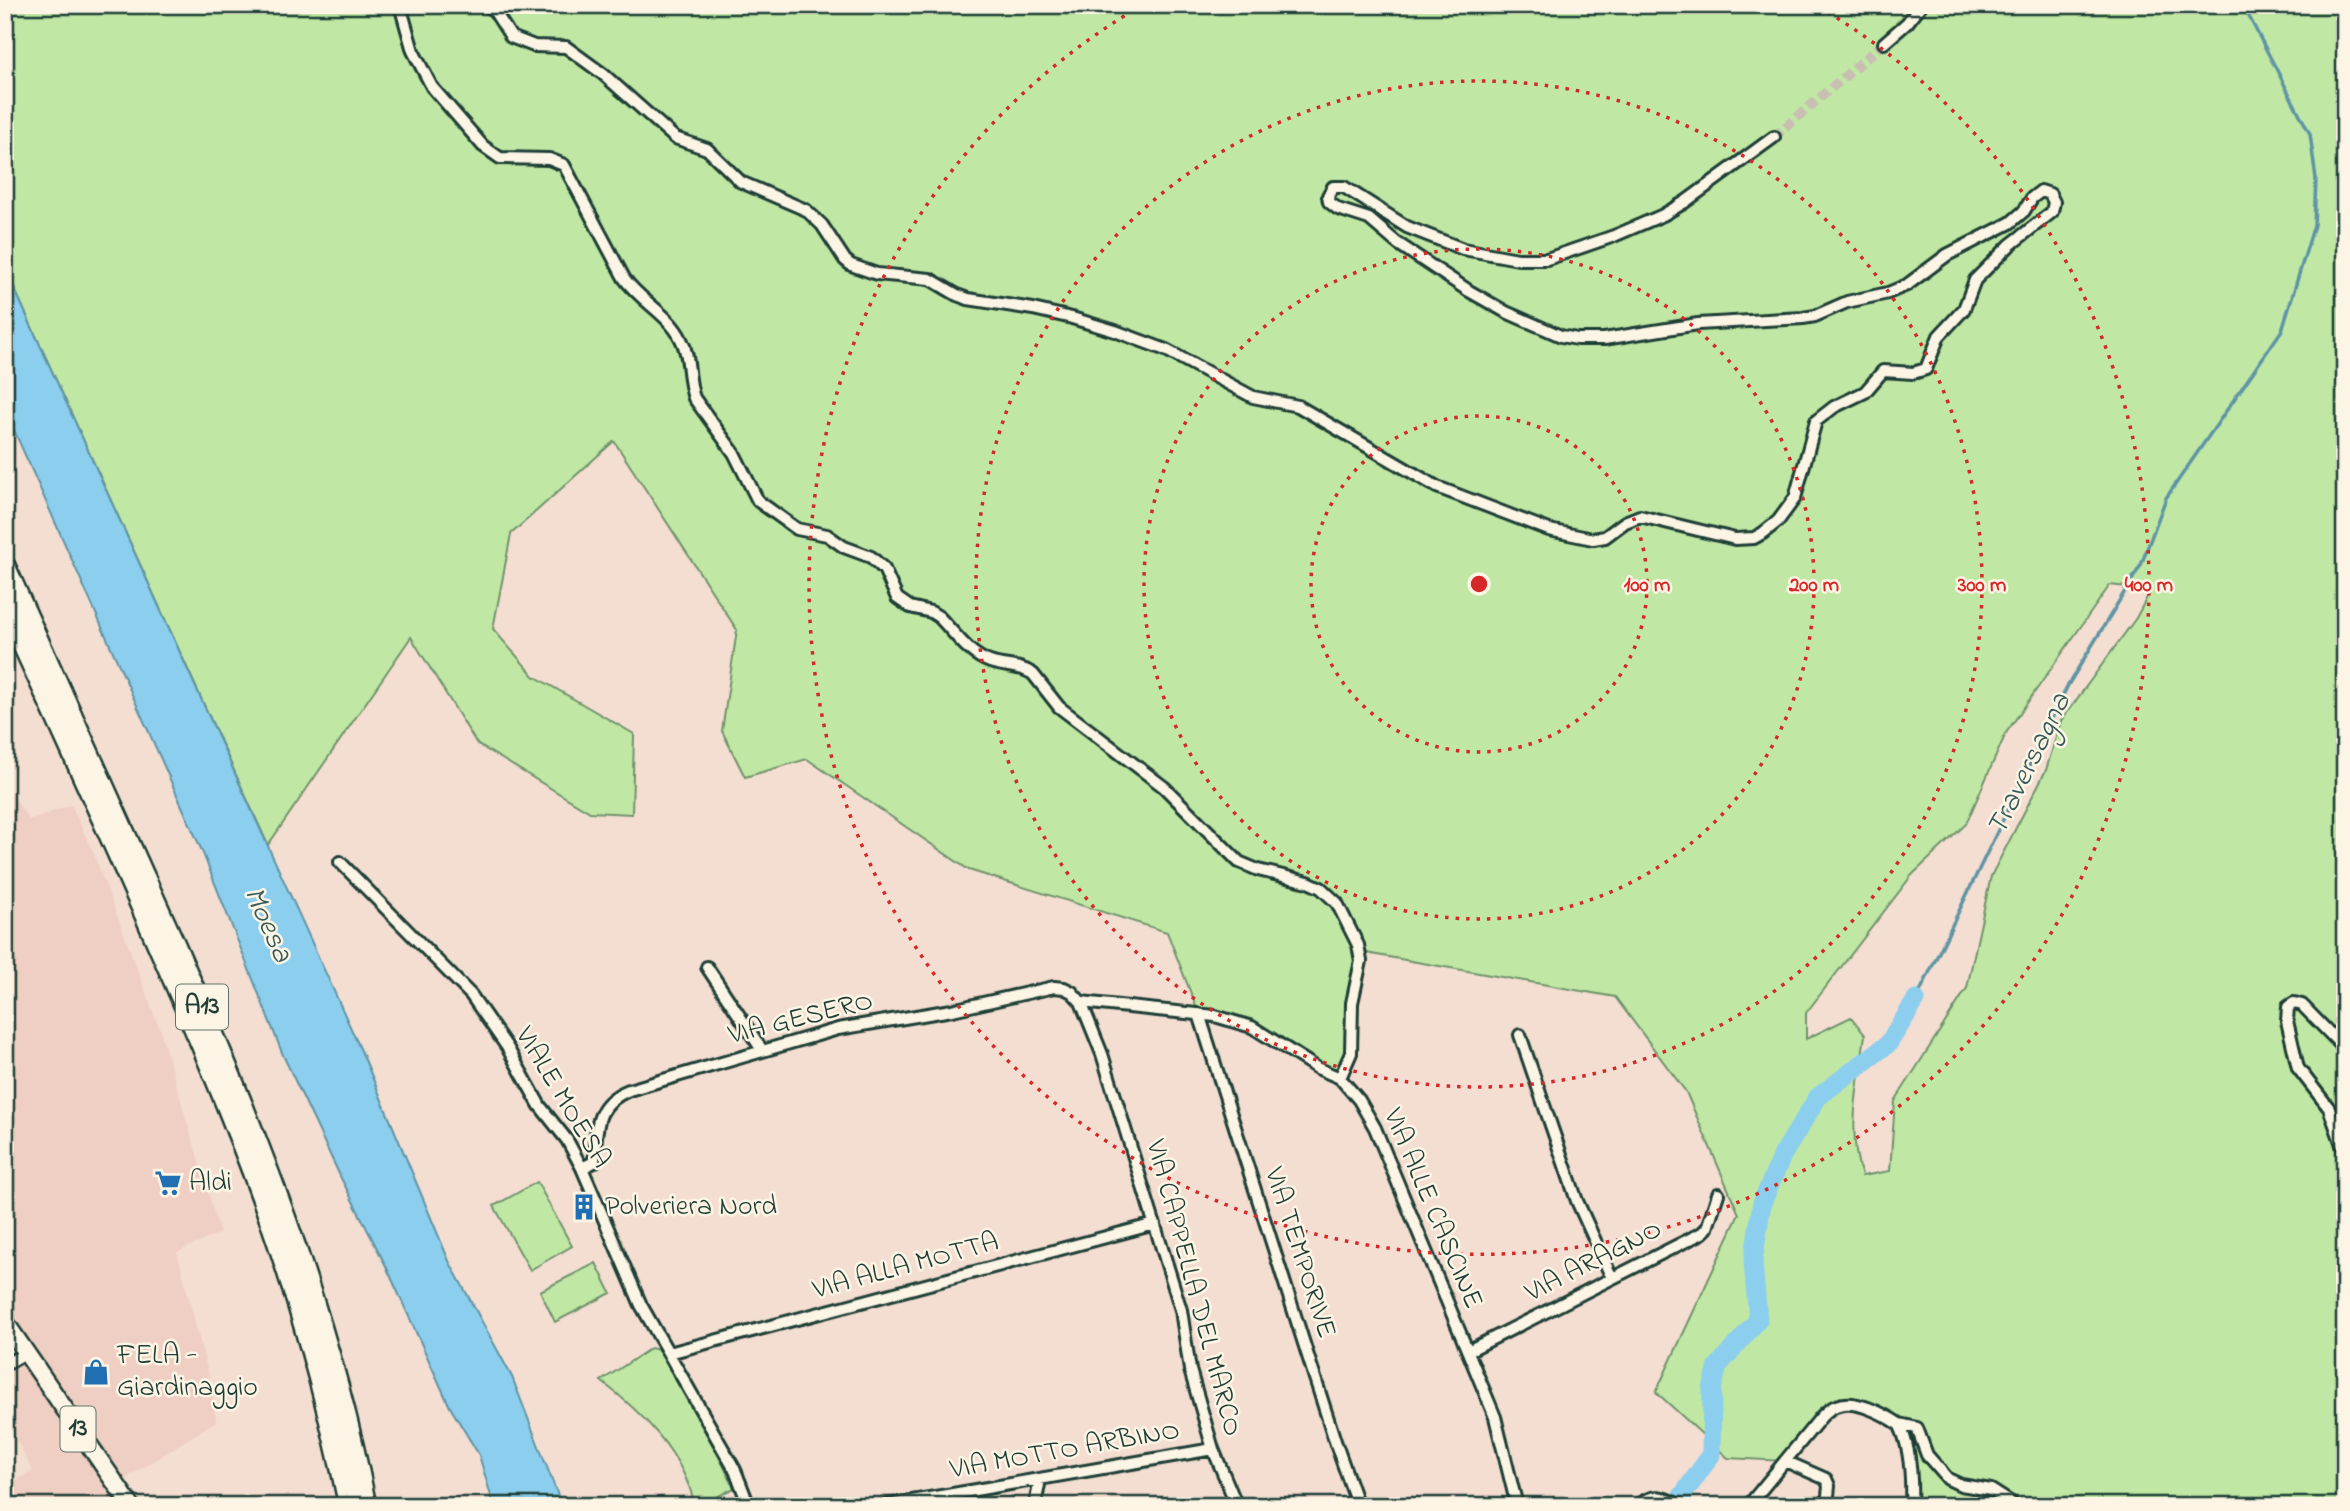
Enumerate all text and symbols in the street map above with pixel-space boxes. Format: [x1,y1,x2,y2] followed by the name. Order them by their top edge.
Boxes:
[1624,571,1670,601] text: 100 m
[1788,571,1839,601] text: 200 m
[1957,571,2006,601] text: 300 m
[2125,571,2173,601] text: 400 m
[1467,572,1491,596] centre of rings
[1976,685,2084,844] water label: Traversagna
[231,880,303,971] water label: Moesa
[723,981,878,1057] street label: VIA GESERO
[176,984,228,1030] road number: A13
[503,1018,620,1177] street label: VIALE MOESA
[1371,1101,1493,1316] street label: VIA ALLE CASCINE
[1133,1134,1252,1441] street label: VIA CAPPELLA DEL MARCO
[1252,1161,1346,1344] street label: VIA TEMPORIVE
[189,1163,232,1204] place label: Aldi
[153,1168,183,1198] supermarket icon: Aldi
[605,1187,777,1228] place label: Polveriera Nord
[569,1192,599,1222] building icon: Polveriera Nord
[1517,1210,1670,1315] street label: VIA ARAGNO
[808,1222,1004,1312] street label: VIA ALLA MOTTA
[116,1336,258,1409] place label: FELA - Giardinaggio
[81,1357,111,1387] shop icon: FELA - Giardinaggio
[60,1406,96,1452] road number: 13
[946,1411,1183,1492] street label: VIA MOTTO ARBINO

